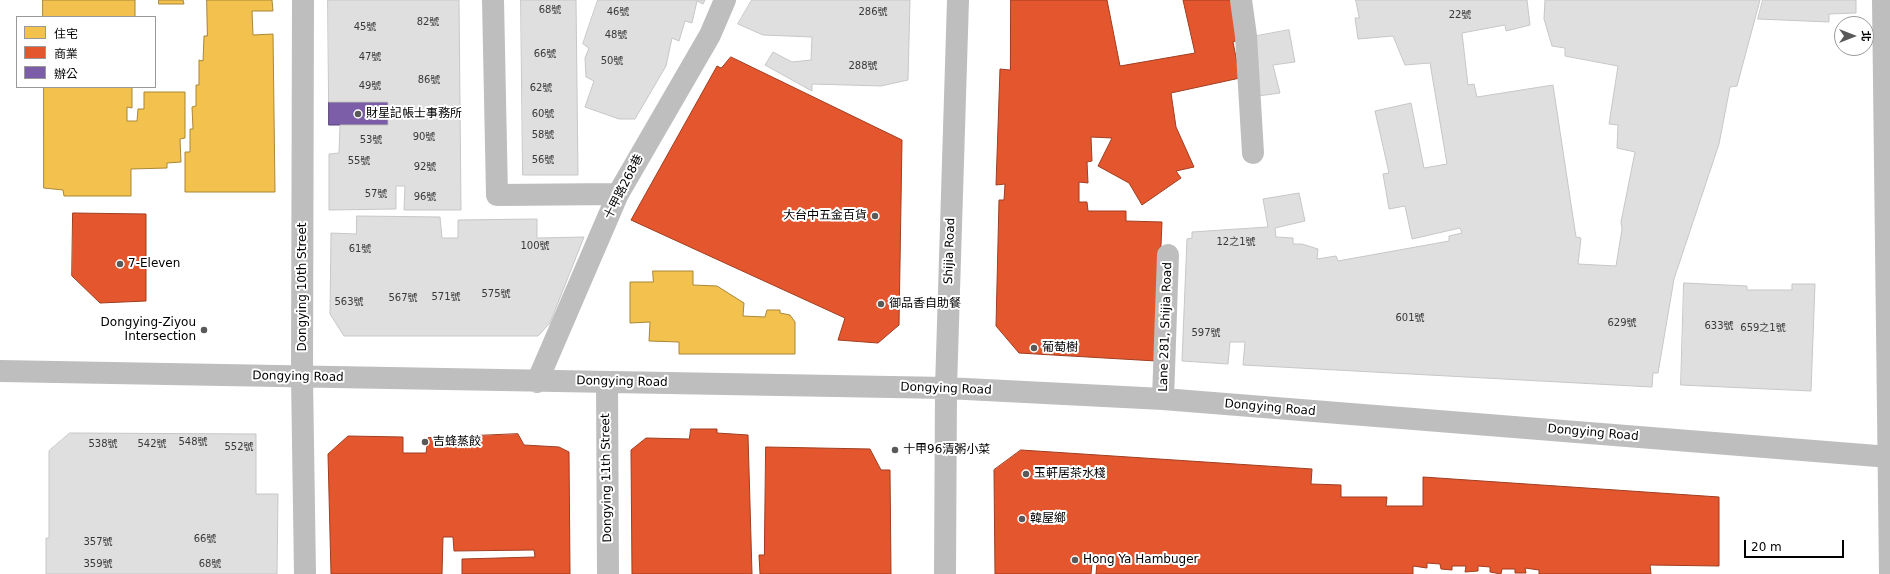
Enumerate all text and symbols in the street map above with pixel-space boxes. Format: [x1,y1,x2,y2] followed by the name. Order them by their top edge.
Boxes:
[539,4,561,16] house number: 68號
[607,6,629,18] house number: 46號
[858,6,888,18] house number: 286號
[1449,9,1471,21] house number: 22號
[16,16,156,88] legend
[417,16,439,28] house number: 82號
[1834,16,1874,56] north arrow
[354,21,376,33] house number: 45號
[54,27,78,41] text: 住宅
[605,29,627,41] house number: 48號
[1859,31,1872,42] text: 北
[54,47,78,61] text: 商業
[534,48,556,60] house number: 66號
[359,51,381,63] house number: 47號
[601,55,623,67] house number: 50號
[848,60,878,72] house number: 288號
[54,67,78,81] text: 辦公
[418,74,440,86] house number: 86號
[359,80,381,92] house number: 49號
[530,82,552,94] house number: 62號
[366,107,462,121] place label: 財星記帳士事務所
[532,108,554,120] house number: 60號
[353,109,363,119] marker: 財星記帳士事務所
[532,129,554,141] house number: 58號
[413,131,435,143] house number: 90號
[360,134,382,146] house number: 53號
[601,152,647,222] street label: 十甲路268巷
[532,154,554,166] house number: 56號
[348,155,370,167] house number: 55號
[414,161,436,173] house number: 92號
[365,188,387,200] house number: 57號
[414,191,436,203] house number: 96號
[783,209,867,223] place label: 大台中五金百貨
[870,211,880,221] marker: 大台中五金百貨
[942,218,958,284] street label: Shijia Road
[296,222,310,352] street label: Dongying 10th Street
[1216,236,1256,248] house number: 12之1號
[520,240,550,252] house number: 100號
[349,243,371,255] house number: 61號
[128,257,180,271] place label: 7-Eleven
[115,259,125,269] marker: 7-Eleven
[1157,262,1175,392] street label: Lane 281, Shijia Road
[481,288,511,300] house number: 575號
[431,291,461,303] house number: 571號
[388,292,418,304] house number: 567號
[334,296,364,308] house number: 563號
[889,297,961,311] place label: 御品香自助餐
[876,299,886,309] marker: 御品香自助餐
[1395,312,1425,324] house number: 601號
[101,316,196,344] place label: Dongying-Ziyou Intersection
[1607,317,1637,329] house number: 629號
[1704,320,1734,332] house number: 633號
[1740,322,1786,334] house number: 659之1號
[199,325,209,335] marker: Dongying-Ziyou Intersection
[1191,327,1221,339] house number: 597號
[1042,341,1078,355] place label: 葡萄樹
[1029,343,1039,353] marker: 葡萄樹
[252,369,344,385] street label: Dongying Road
[576,374,668,390] street label: Dongying Road
[900,380,992,398] street label: Dongying Road
[1224,397,1316,419] street label: Dongying Road
[599,413,615,543] street label: Dongying 11th Street
[1547,422,1639,444] street label: Dongying Road
[433,435,481,449] place label: 吉蜂蒸餃
[178,436,208,448] house number: 548號
[420,437,430,447] marker: 吉蜂蒸餃
[88,438,118,450] house number: 538號
[137,438,167,450] house number: 542號
[224,441,254,453] house number: 552號
[903,443,990,457] place label: 十甲96清粥小菜
[890,445,900,455] marker: 十甲96清粥小菜
[1034,467,1106,481] place label: 玉軒居茶水棧
[1021,469,1031,479] marker: 玉軒居茶水棧
[1030,512,1066,526] place label: 韓屋鄉
[1017,514,1027,524] marker: 韓屋鄉
[1746,532,1846,558] scale bar
[194,533,216,545] house number: 66號
[83,536,113,548] house number: 357號
[1751,540,1782,554] text: 20 m
[1083,553,1198,567] place label: Hong Ya Hambuger
[1070,555,1080,565] marker: Hong Ya Hambuger
[83,558,113,570] house number: 359號
[199,558,221,570] house number: 68號

